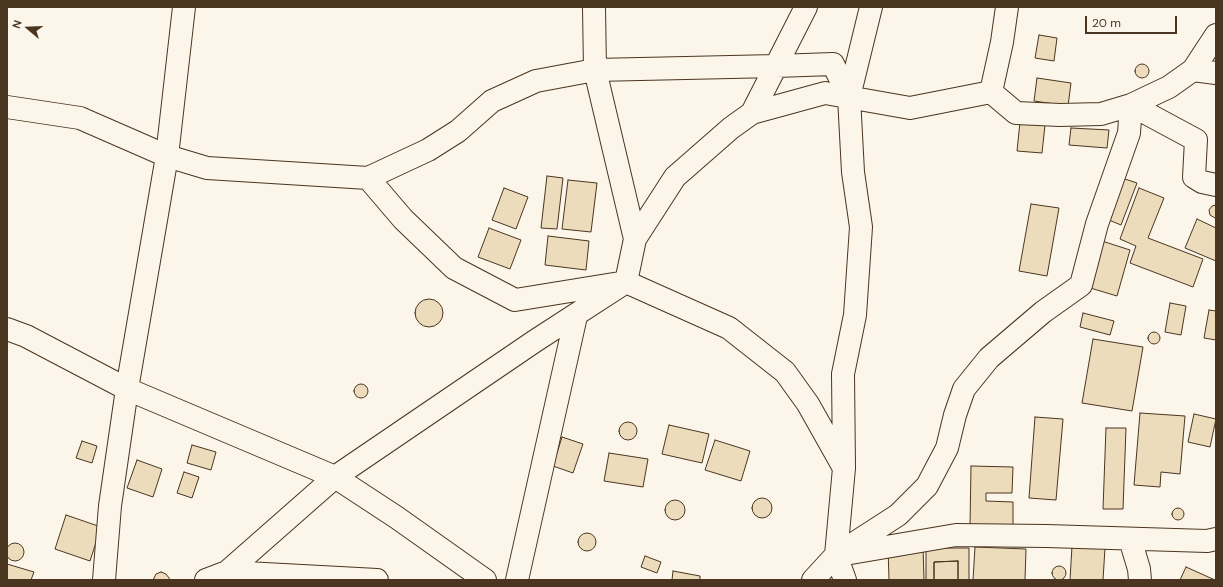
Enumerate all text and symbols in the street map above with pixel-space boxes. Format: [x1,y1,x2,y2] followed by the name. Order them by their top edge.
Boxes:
[8,8,48,48] north arrow
[1087,8,1179,34] scale bar
[1092,15,1121,31] text: 20 m
[9,18,25,30] text: N

